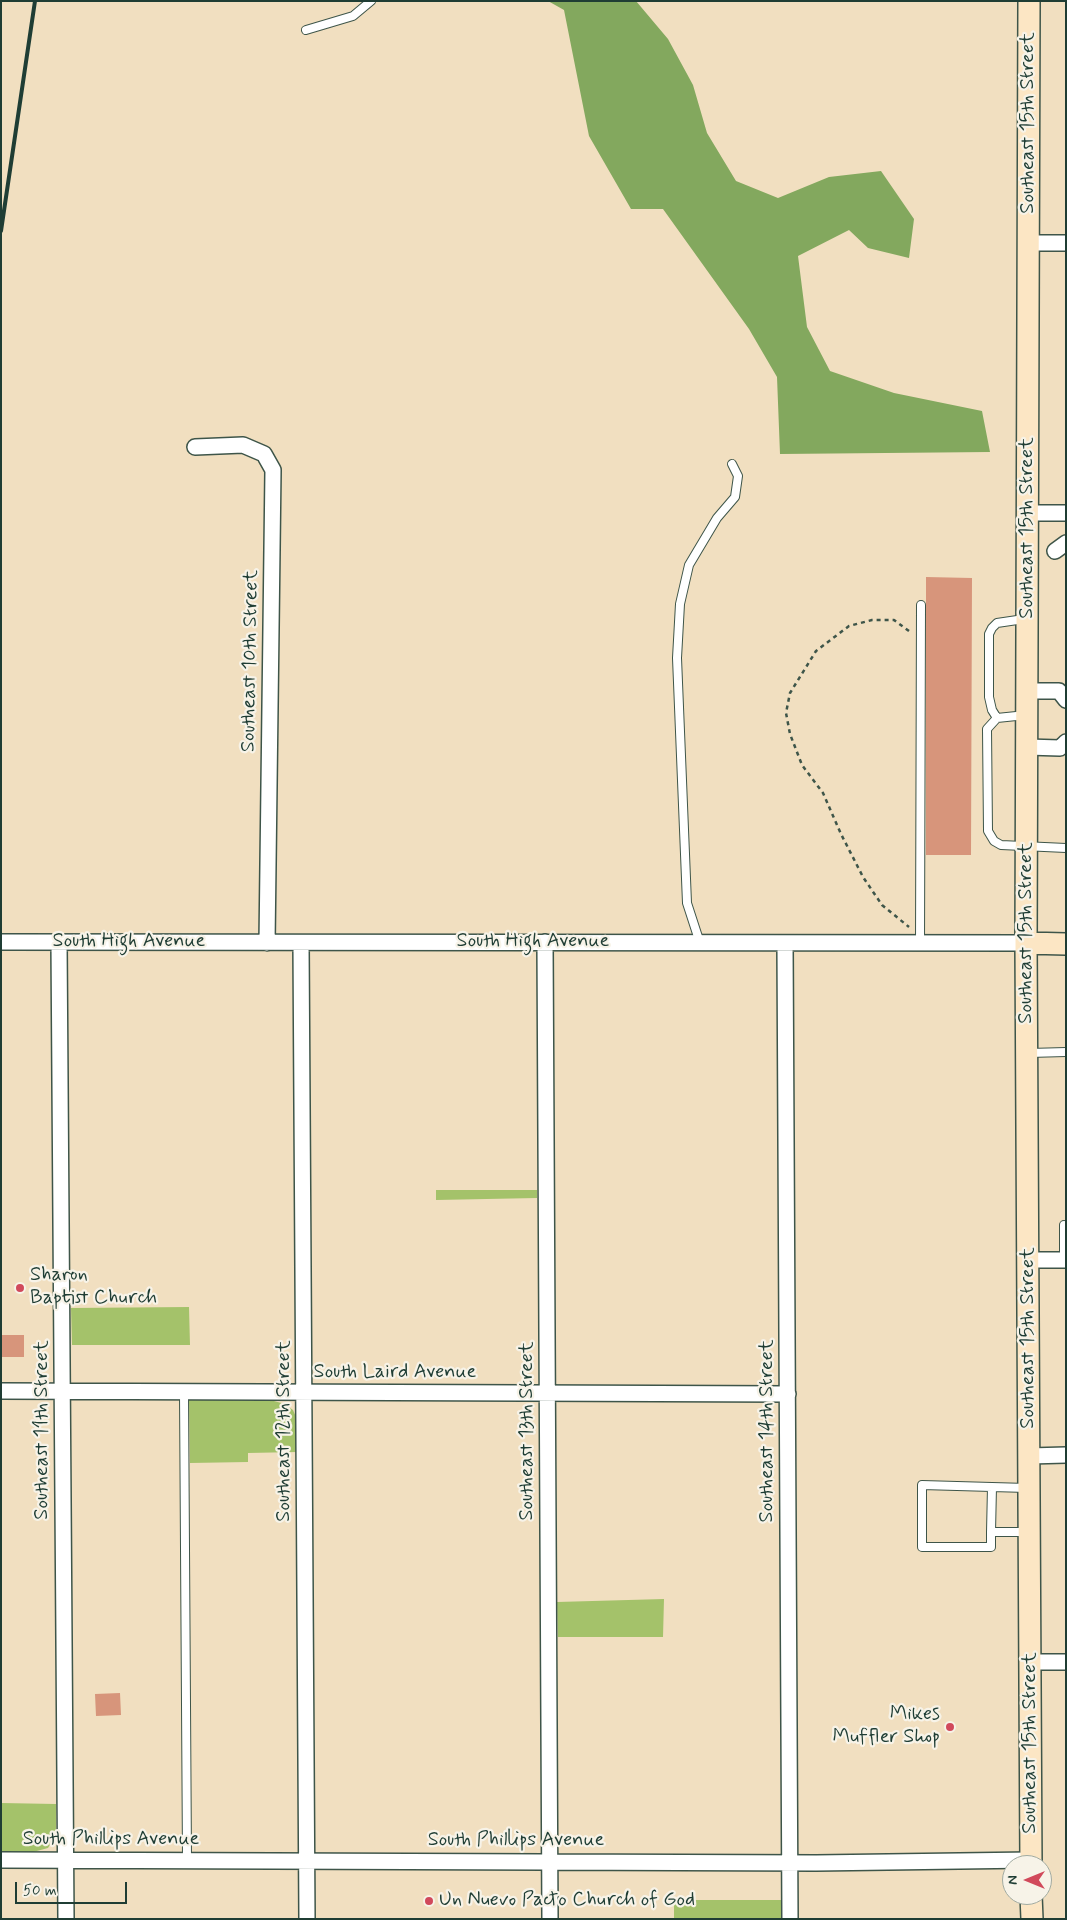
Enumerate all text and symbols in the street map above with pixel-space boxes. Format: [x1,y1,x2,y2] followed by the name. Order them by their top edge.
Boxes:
[1017,32,1041,214] street label: Southeast 15th Street
[1016,437,1040,619] street label: Southeast 15th Street
[237,570,265,752] street label: Southeast 10th Street
[1015,842,1039,1024] street label: Southeast 15th Street
[53,930,205,954] street label: South High Avenue
[457,930,609,954] street label: South High Avenue
[1017,1247,1041,1429] street label: Southeast 15th Street
[30,1264,157,1311] place label: Sharon Baptist Church
[14,1282,26,1294] marker: Sharon Baptist Church
[31,1340,55,1520] street label: Southeast 11th Street
[273,1340,297,1522] street label: Southeast 12th Street
[756,1340,780,1522] street label: Southeast 14th Street
[516,1341,540,1521] street label: Southeast 13th Street
[314,1361,476,1385] street label: South Laird Avenue
[1019,1652,1043,1834] street label: Southeast 15th Street
[832,1703,940,1750] place label: Mikes Muffler Shop
[944,1721,956,1733] marker: Mikes Muffler Shop
[23,1828,199,1852] street label: South Phillips Avenue
[428,1829,604,1853] street label: South Phillips Avenue
[1002,1855,1052,1905] north arrow
[18,1872,130,1904] scale bar
[1004,1875,1022,1885] text: N
[23,1881,57,1901] text: 50 m
[439,1889,695,1913] place label: Un Nuevo Pacto Church of God
[423,1895,435,1907] marker: Un Nuevo Pacto Church of God

